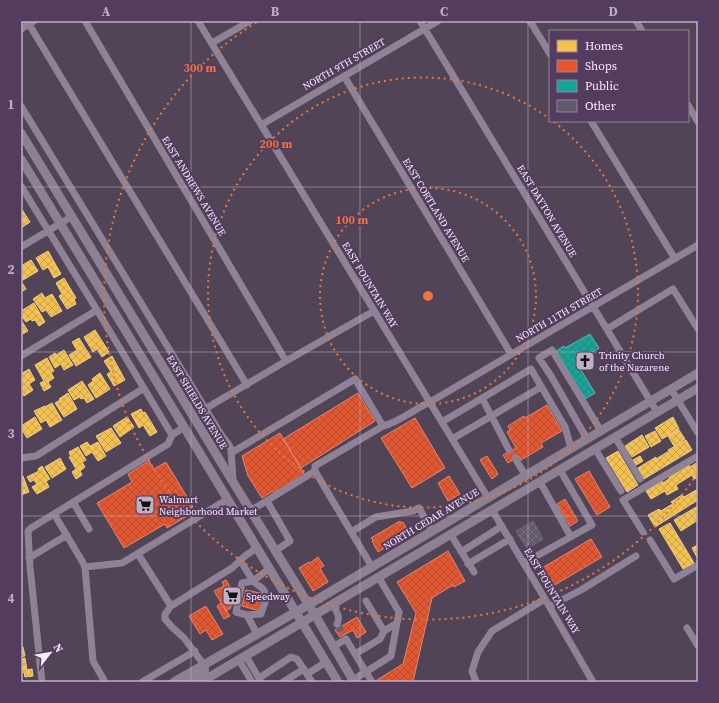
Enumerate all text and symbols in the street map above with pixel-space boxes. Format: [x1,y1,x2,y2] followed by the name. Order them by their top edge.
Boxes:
[102,3,111,20] text: A
[271,3,280,20] text: B
[440,3,448,20] text: C
[608,3,618,20] text: D
[549,30,689,122] legend
[300,35,388,93] street label: NORTH 9TH STREET
[585,38,623,54] text: Homes
[585,58,617,74] text: Shops
[184,60,217,76] text: 300 m
[585,78,619,94] text: Public
[7,96,15,113] text: 1
[585,98,616,114] text: Other
[159,134,229,238] street label: EAST ANDREWS AVENUE
[260,136,293,152] text: 200 m
[400,156,472,264] street label: EAST CORTLAND AVENUE
[514,162,580,260] street label: EAST DAYTON AVENUE
[336,212,369,228] text: 100 m
[339,239,401,331] street label: EAST FOUNTAIN WAY
[7,261,15,278] text: 2
[513,285,605,345] street label: NORTH 11TH STREET
[421,289,435,303] centre of rings
[599,349,669,374] place label: Trinity Church of the Nazarene
[574,350,596,372] church icon: Trinity Church of the Nazarene
[164,353,230,451] street label: EAST SHIELDS AVENUE
[7,425,15,442] text: 3
[381,485,481,553] street label: NORTH CEDAR AVENUE
[159,493,258,518] place label: Walmart Neighborhood Market
[134,494,156,516] supermarket icon: Walmart Neighborhood Market
[521,545,583,637] street label: EAST FOUNTAIN WAY
[221,585,243,607] supermarket icon: Speedway
[7,590,15,607] text: 4
[246,590,291,603] place label: Speedway
[30,633,70,673] north arrow
[50,641,67,655] text: N

